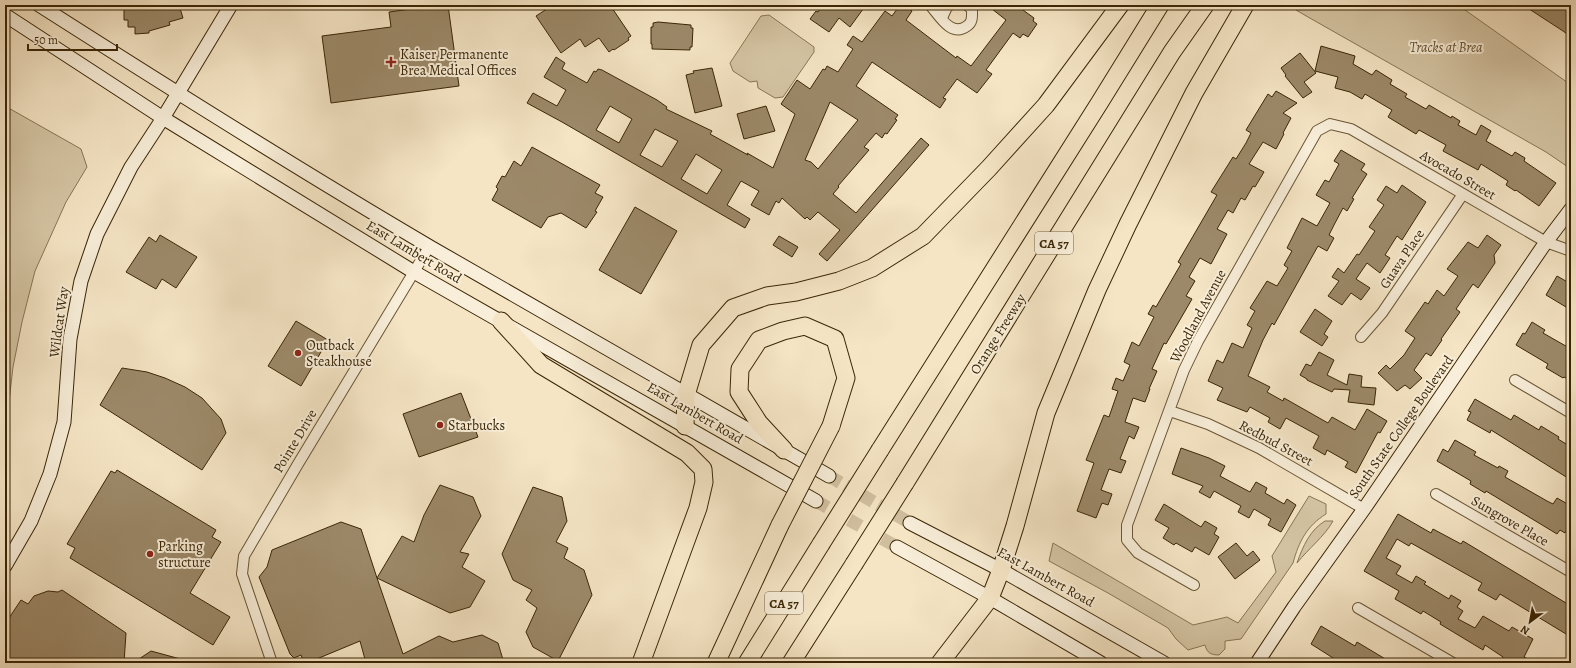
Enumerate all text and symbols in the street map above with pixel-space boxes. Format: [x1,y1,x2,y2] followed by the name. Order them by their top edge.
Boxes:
[28,26,117,52] scale bar
[34,32,58,48] text: 50 m
[1409,38,1483,57] park label: Tracks at Brea
[400,45,517,80] place label: Kaiser Permanente Brea Medical Offices
[385,56,397,68] marker: Kaiser Permanente Brea Medical Offices
[1416,145,1500,205] street label: Avocado Street
[363,216,466,288] street label: East Lambert Road
[1375,226,1429,292] street label: Guava Place
[1035,232,1073,254] road number: CA 57
[1165,266,1231,367] street label: Woodland Avenue
[44,285,73,360] street label: Wildcat Way
[966,289,1031,378] street label: Orange Freeway
[306,336,372,371] place label: Outback Steakhouse
[293,348,303,358] marker: Outback Steakhouse
[1344,351,1458,502] street label: South State College Boulevard
[643,378,747,448] street label: East Lambert Road
[269,406,321,476] street label: Pointe Drive
[448,416,505,435] place label: Starbucks
[1236,416,1317,471] street label: Redbud Street
[435,420,445,430] marker: Starbucks
[1468,491,1552,551] street label: Sungrove Place
[158,537,211,572] place label: Parking structure
[994,542,1098,612] street label: East Lambert Road
[145,549,155,559] marker: Parking structure
[765,592,803,614] road number: CA 57
[1510,602,1550,642] north arrow
[1518,622,1532,639] text: N

